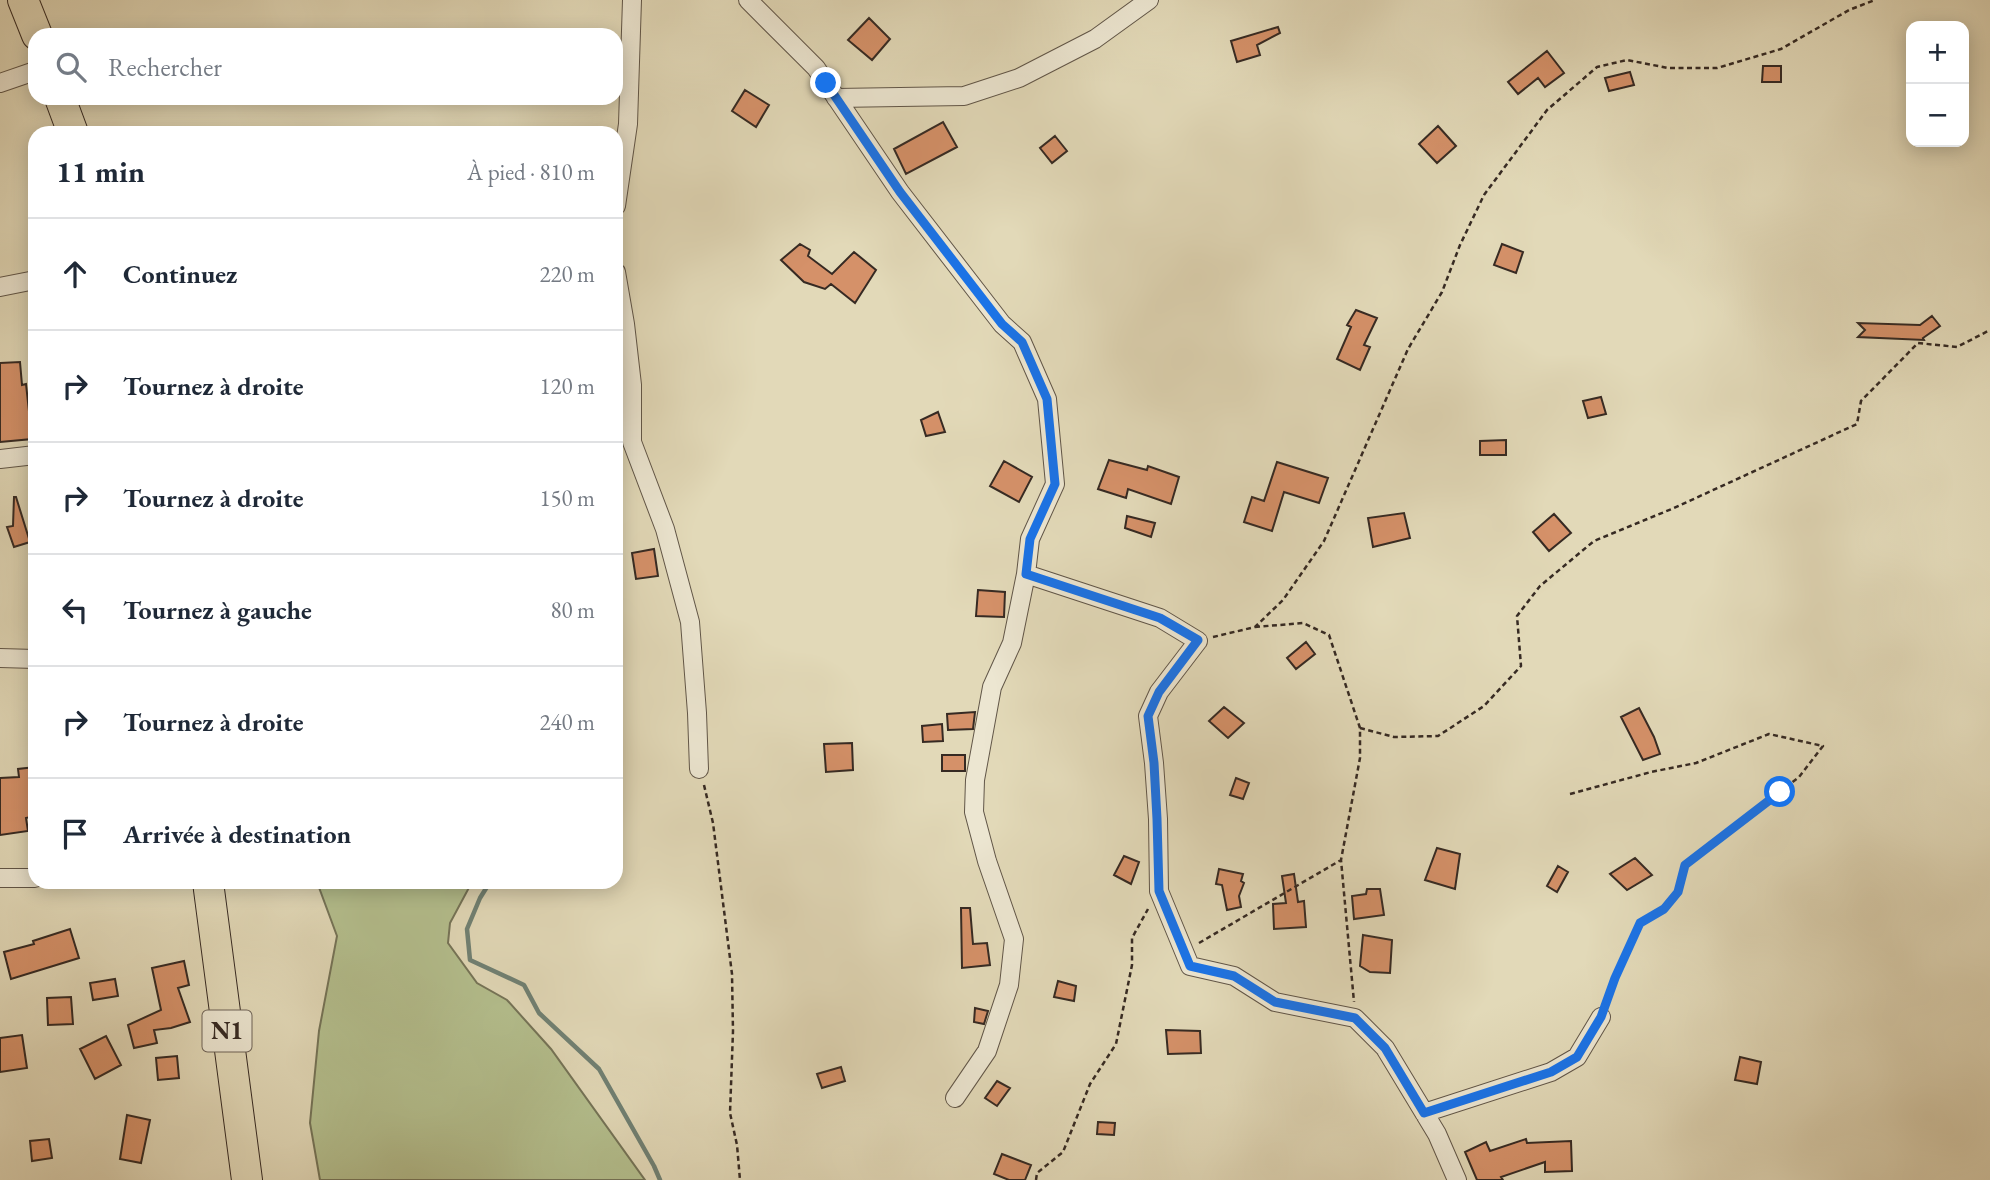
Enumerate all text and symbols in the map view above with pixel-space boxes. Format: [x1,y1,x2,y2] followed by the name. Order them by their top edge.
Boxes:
[1906,21,1969,147] map controls
[1906,21,1969,84] button: +
[28,28,623,105] search box
[52,48,90,86] icon: search
[108,50,222,84] text: Rechercher
[810,67,841,98] route end
[1906,84,1969,147] button: −
[56,152,145,191] text: 11 min
[467,157,595,187] text: À pied · 810 m
[56,255,94,293] icon: ahead
[123,257,237,291] text: Continuez
[539,259,595,289] text: 220 m
[56,367,94,405] icon: right
[123,369,304,403] text: Tournez à droite
[539,371,595,401] text: 120 m
[56,479,94,517] icon: right
[123,481,304,515] text: Tournez à droite
[539,483,595,513] text: 150 m
[56,591,94,629] icon: left
[123,593,312,627] text: Tournez à gauche
[550,595,595,625] text: 80 m
[56,703,94,741] icon: right
[123,705,304,739] text: Tournez à droite
[539,707,595,737] text: 240 m
[1764,776,1795,807] route start
[56,815,94,853] icon: arrive
[123,817,351,851] text: Arrivée à destination
[202,1010,252,1051] road number: N1

